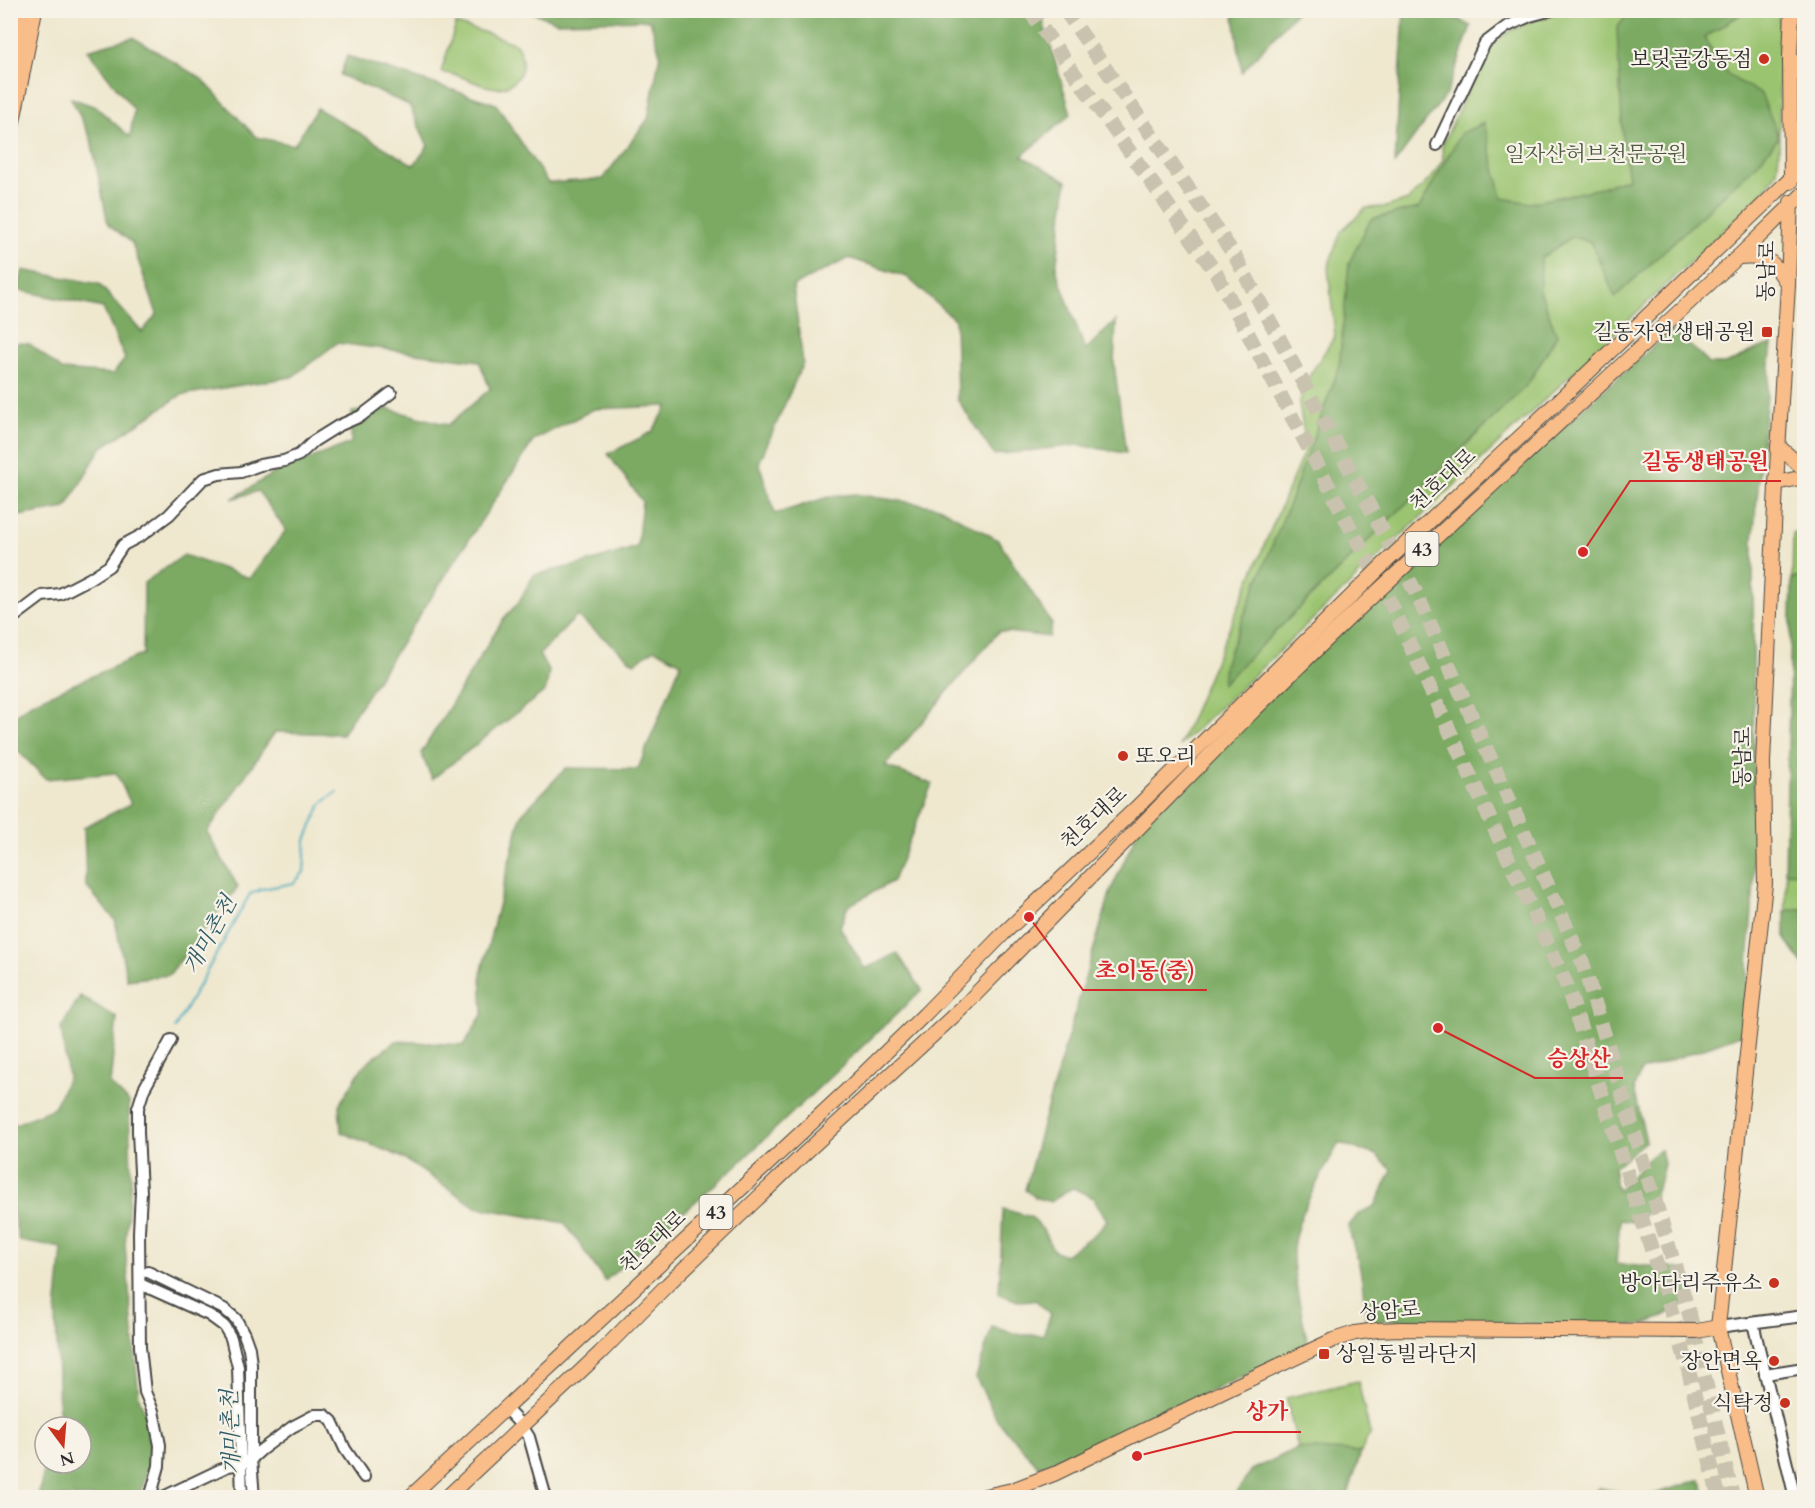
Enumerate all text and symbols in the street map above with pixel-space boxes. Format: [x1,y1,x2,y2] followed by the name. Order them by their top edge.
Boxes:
[1630,45,1752,74] place label: 보릿골강동점
[1757,52,1771,66] marker: 보릿골강동점
[1505,140,1687,169] park label: 일자산허브천문공원
[1751,240,1783,302] street label: 동남로
[1593,318,1755,347] place label: 길동자연생태공원
[1760,325,1774,339] marker: 길동자연생태공원
[1630,441,1781,481] callout: 길동생태공원
[1403,442,1483,518] street label: 천호대로
[1641,447,1769,477] text: 길동생태공원
[1406,532,1438,566] road number: 43
[1728,726,1758,788] street label: 동남로
[1135,742,1196,771] place label: 또오리
[1116,749,1130,763] marker: 또오리
[1054,780,1134,856] street label: 천호대로
[176,889,245,979] water label: 개미촌천
[1083,950,1207,990] callout: 초이동(중)
[1095,956,1195,986] text: 초이동(중)
[1535,1038,1623,1078] callout: 승상산
[1547,1044,1612,1074] text: 승상산
[700,1195,732,1229] road number: 43
[613,1204,693,1280] street label: 천호대로
[1620,1269,1762,1298] place label: 방아다리주유소
[1767,1276,1781,1290] marker: 방아다리주유소
[1359,1294,1421,1328] street label: 상암로
[1336,1340,1478,1369] place label: 상일동빌라단지
[1317,1347,1331,1361] marker: 상일동빌라단지
[1681,1347,1762,1376] place label: 장안면옥
[1767,1354,1781,1368] marker: 장안면옥
[214,1387,247,1475] water label: 개미촌천
[1712,1389,1773,1418] place label: 식탁정
[1234,1392,1301,1432] callout: 상가
[1778,1396,1792,1410] marker: 식탁정
[1246,1397,1289,1427] text: 상가
[33,1415,93,1475] north arrow
[57,1446,77,1471] text: N

